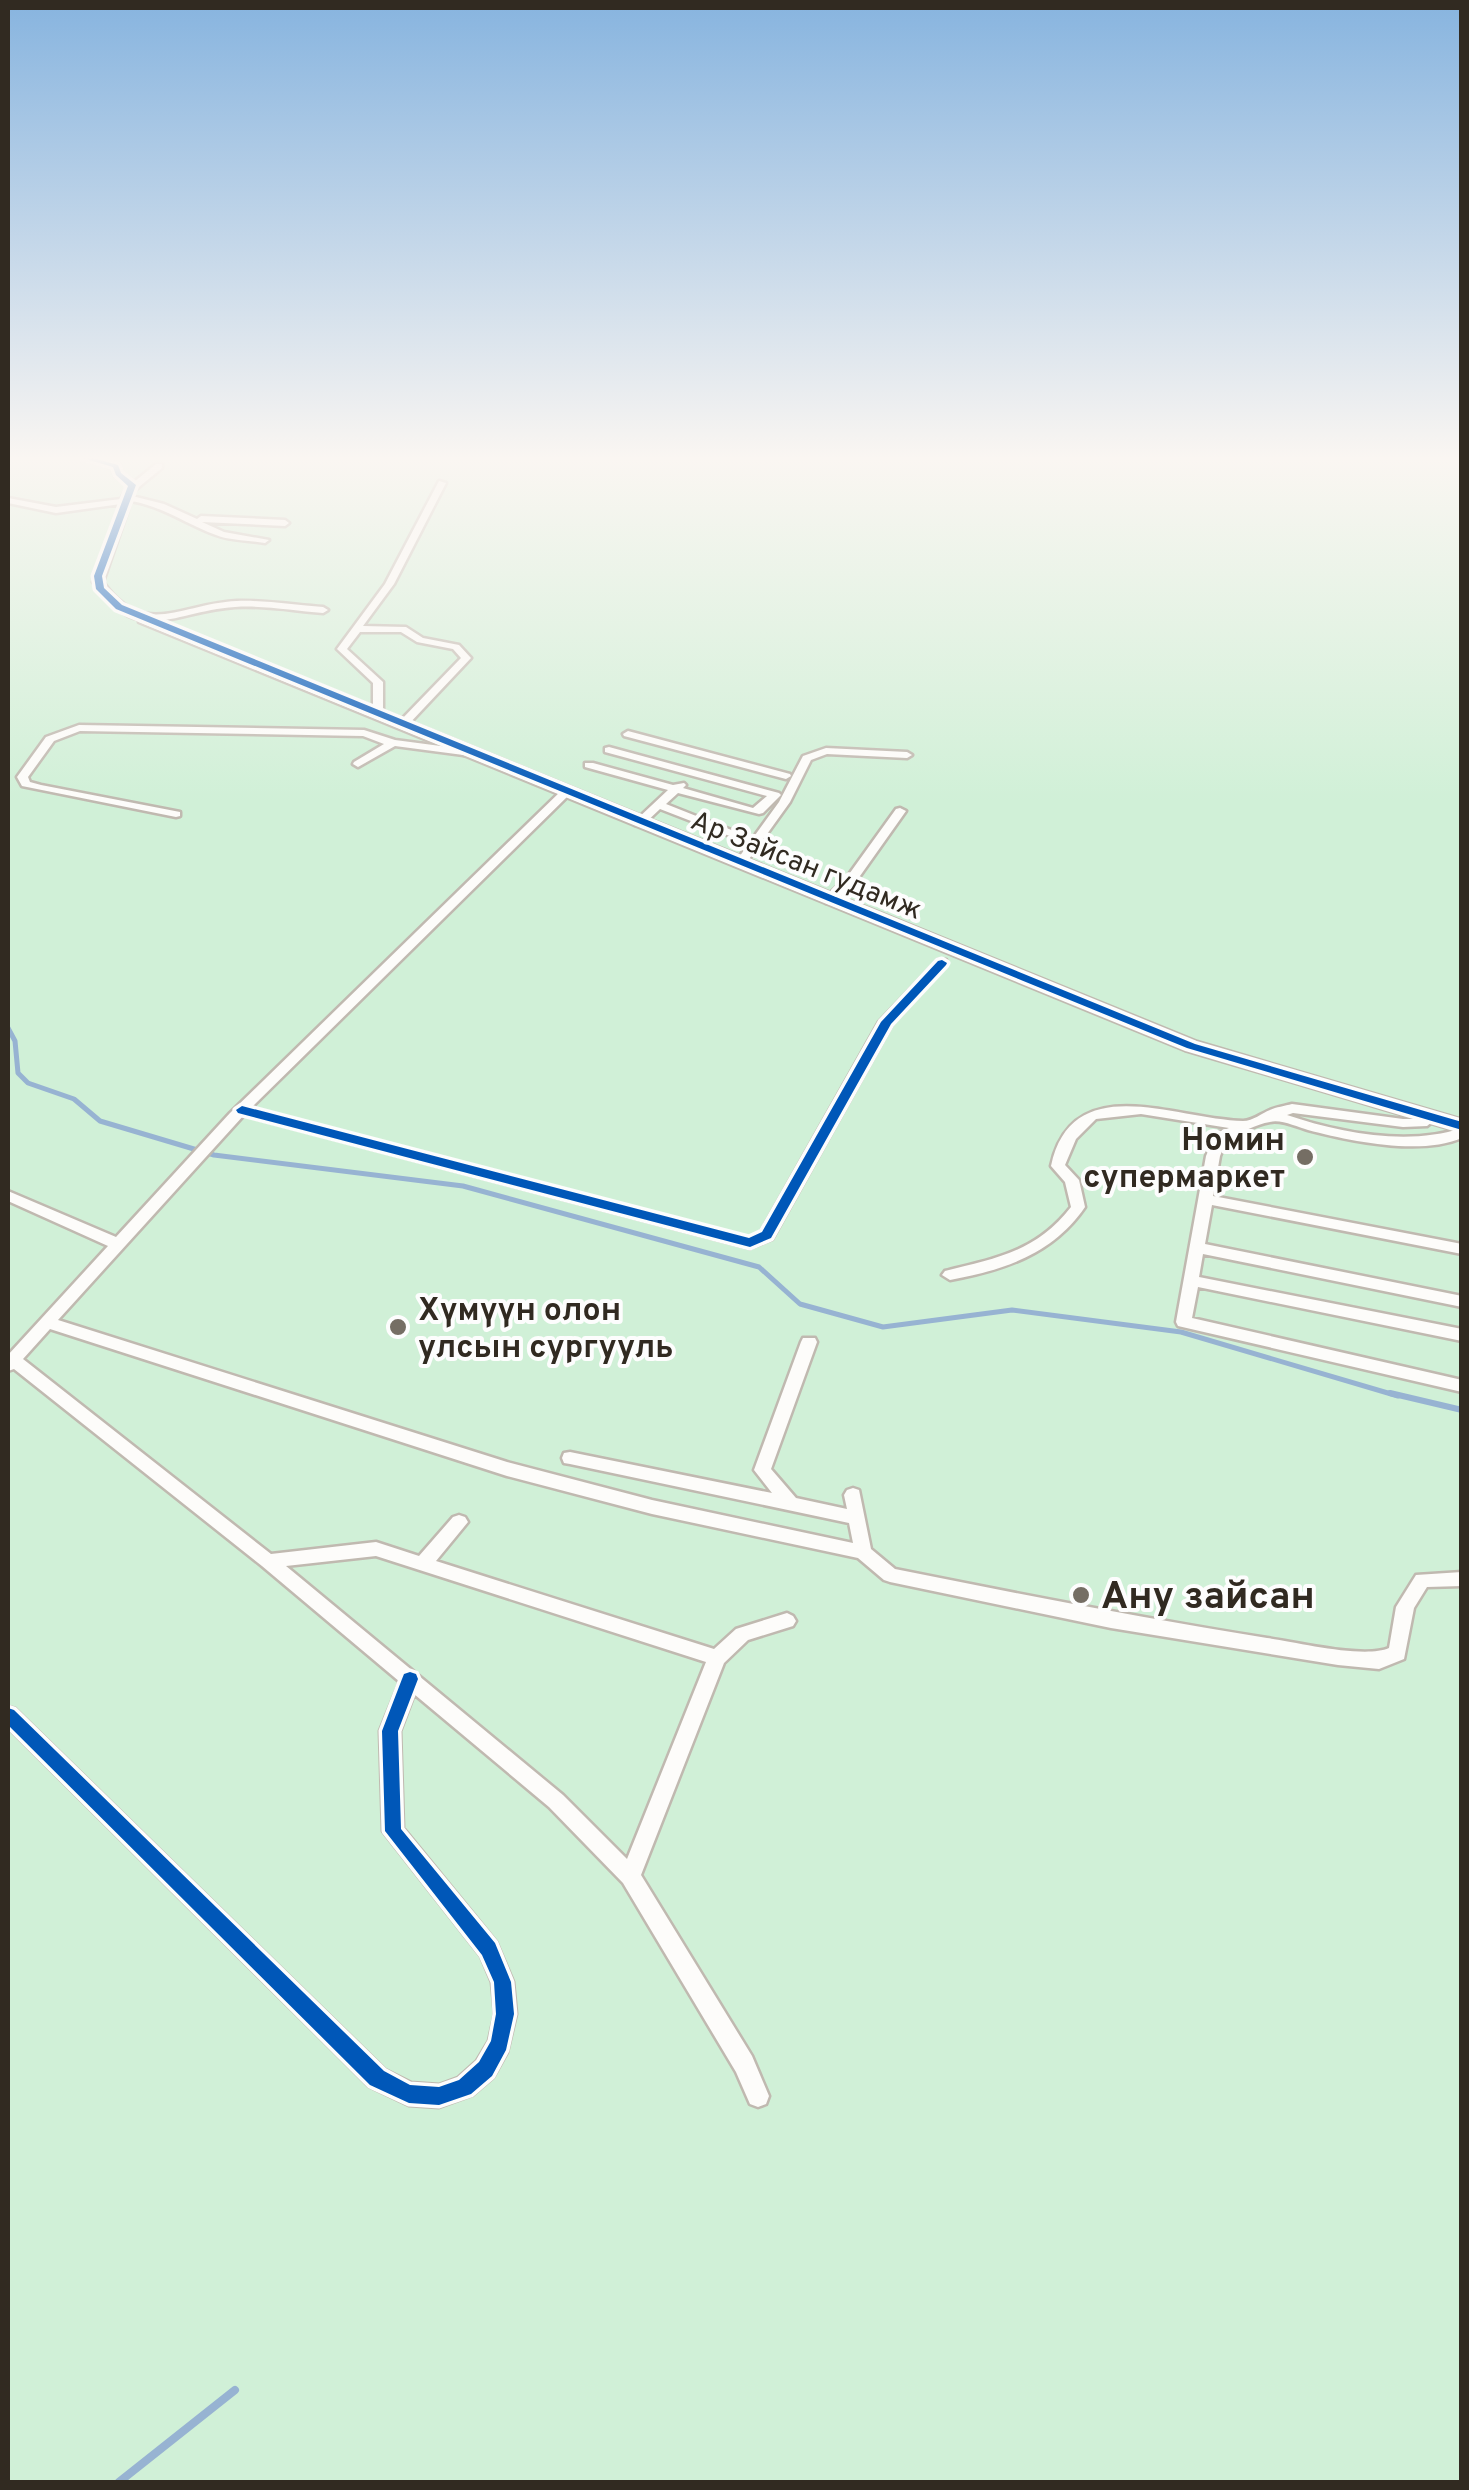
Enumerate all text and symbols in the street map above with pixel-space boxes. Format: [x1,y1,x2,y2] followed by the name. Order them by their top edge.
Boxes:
[685,804,927,930] street label: Ар Зайсан гудамж
[1083,1122,1285,1199] place label: Номин супермаркет
[1294,1146,1316,1168] marker: Номин супермаркет
[418,1292,673,1369] place label: Хүмүүн олон улсын сургууль
[387,1316,409,1338] marker: Хүмүүн олон улсын сургууль
[1101,1574,1315,1623] place label: Ану зайсан
[1070,1584,1092,1606] marker: Ану зайсан

